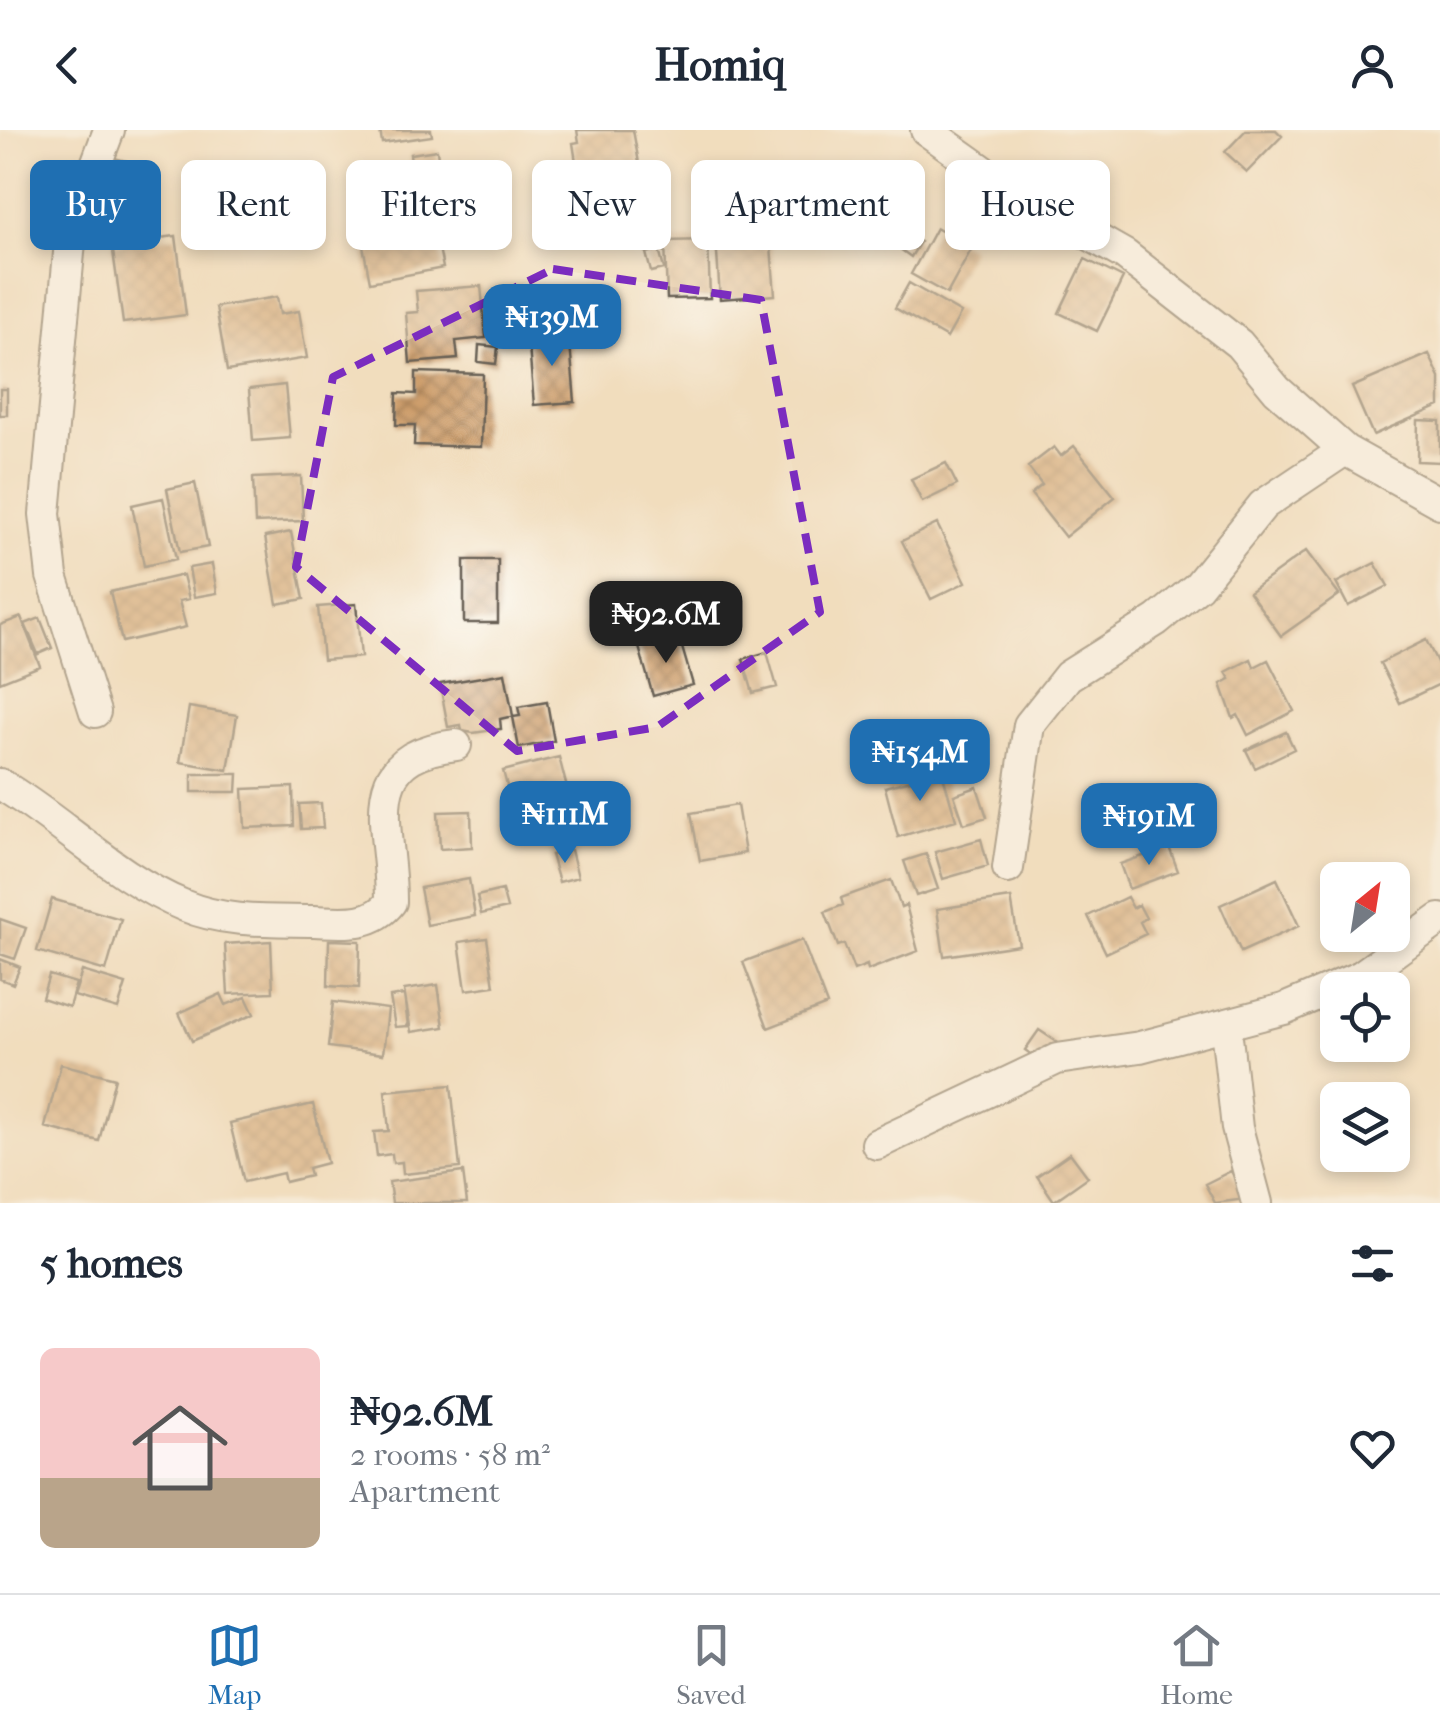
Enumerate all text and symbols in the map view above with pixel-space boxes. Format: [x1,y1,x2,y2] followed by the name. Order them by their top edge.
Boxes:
[40,38,95,93] icon: back
[1345,38,1400,93] icon: person
[654,39,786,92] text: Homiq
[30,160,161,250] chip: Buy
[181,160,326,250] chip: Rent
[346,160,512,250] chip: Filters
[532,160,671,250] chip: New
[691,160,925,250] chip: Apartment
[945,160,1110,250] chip: House
[482,284,622,369] pin: ₦139M
[505,298,599,335] text: ₦139M
[585,581,747,666] pin: ₦92.6M
[611,595,721,632] text: ₦92.6M
[850,719,990,804] pin: ₦154M
[872,733,968,770] text: ₦154M
[495,781,635,866] pin: ₦111M
[1079,783,1219,868] pin: ₦191M
[522,795,608,832] text: ₦111M
[1103,797,1195,834] text: ₦191M
[1320,862,1410,952] north arrow
[1320,862,1410,1172] map controls
[1320,972,1410,1062] button: locate
[1320,1082,1410,1172] button: layers
[1345,1236,1400,1291] icon: filters
[40,1239,183,1288] text: 5 homes
[350,1387,493,1436] text: ₦92.6M
[120,1388,240,1508] icon: home
[1345,1421,1400,1476] icon: heart
[350,1436,550,1473] text: 2 rooms · 58 m²
[350,1473,500,1510] text: Apartment
[207,1618,262,1711] tab: Map
[676,1618,746,1711] tab: Saved
[1160,1618,1233,1711] tab: Home

